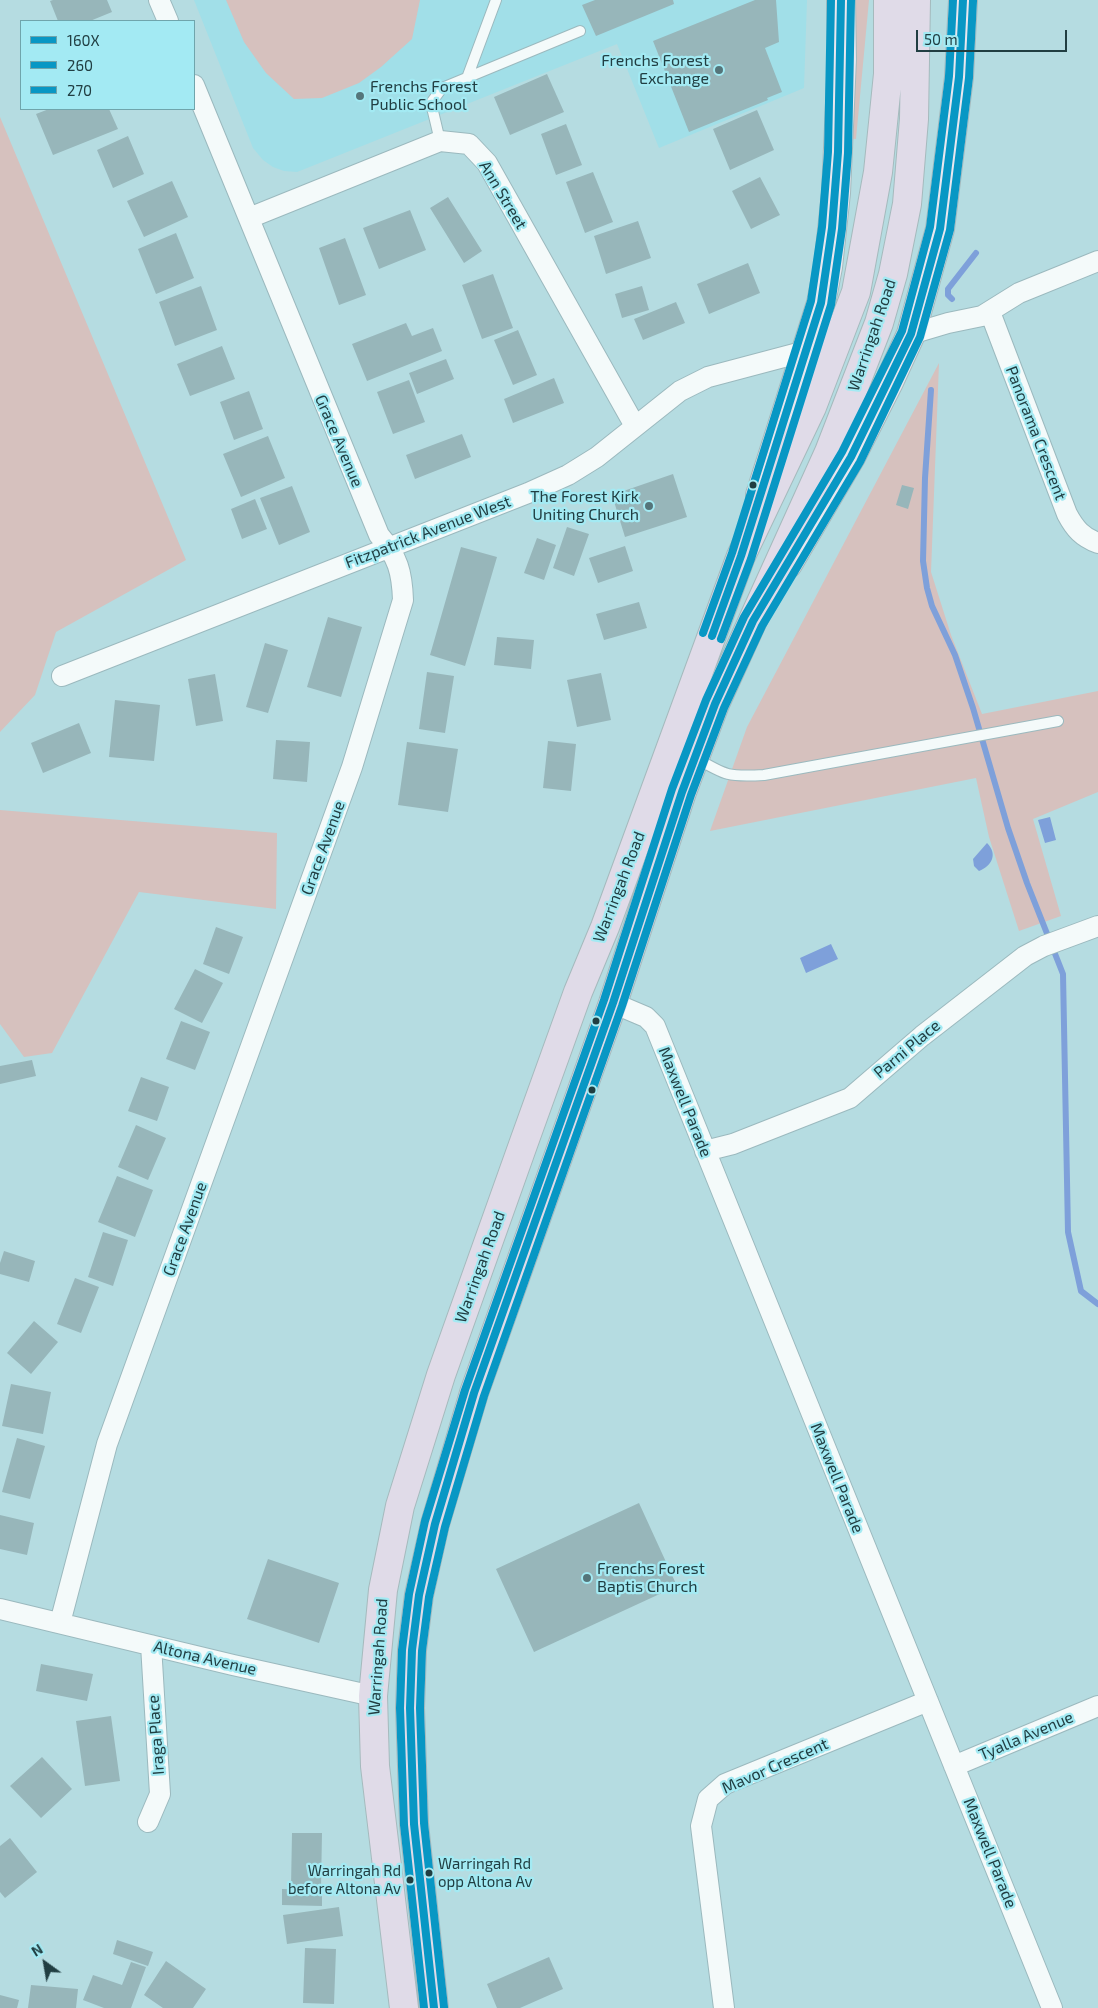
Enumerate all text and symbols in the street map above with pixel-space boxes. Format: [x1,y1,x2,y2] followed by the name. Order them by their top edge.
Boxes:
[20,20,195,110] legend
[918,20,1069,52] scale bar
[924,30,958,48] text: 50 m
[67,31,100,49] text: 160X
[601,51,709,89] place label: Frenchs Forest Exchange
[67,56,93,74] text: 260
[713,64,725,76] marker: Frenchs Forest Exchange
[370,77,478,115] place label: Frenchs Forest Public School
[67,81,92,99] text: 270
[354,90,366,102] marker: Frenchs Forest Public School
[475,157,531,233] street label: Ann Street
[844,276,900,394] street label: Warringah Road
[1002,363,1070,503] street label: Panorama Crescent
[311,392,367,490] street label: Grace Avenue
[748,480,758,490] unlabelled marker
[530,487,639,525] place label: The Forest Kirk Uniting Church
[342,492,514,572] street label: Fitzpatrick Avenue West
[643,500,655,512] marker: The Forest Kirk Uniting Church
[297,798,349,898] street label: Grace Avenue
[589,829,649,945] street label: Warringah Road
[591,1016,601,1026] unlabelled marker
[870,1016,944,1082] street label: Parni Place
[654,1044,716,1160] street label: Maxwell Parade
[587,1085,597,1095] unlabelled marker
[159,1179,211,1279] street label: Grace Avenue
[451,1209,509,1325] street label: Warringah Road
[806,1420,868,1536] street label: Maxwell Parade
[597,1559,705,1597] place label: Frenchs Forest Baptis Church
[581,1572,593,1584] marker: Frenchs Forest Baptis Church
[364,1598,392,1716] street label: Warringah Road
[152,1637,258,1679] street label: Altona Avenue
[144,1694,168,1776] street label: Iraga Place
[976,1707,1076,1765] street label: Tyalla Avenue
[719,1734,831,1798] street label: Mavor Crescent
[959,1795,1021,1911] street label: Maxwell Parade
[438,1855,532,1890] place label: Warringah Rd opp Altona Av
[288,1862,401,1897] place label: Warringah Rd before Altona Av
[424,1868,434,1878] marker: Warringah Rd opp Altona Av
[405,1875,415,1885] marker: Warringah Rd before Altona Av
[20,1938,70,1988] north arrow
[28,1940,46,1960] text: N

